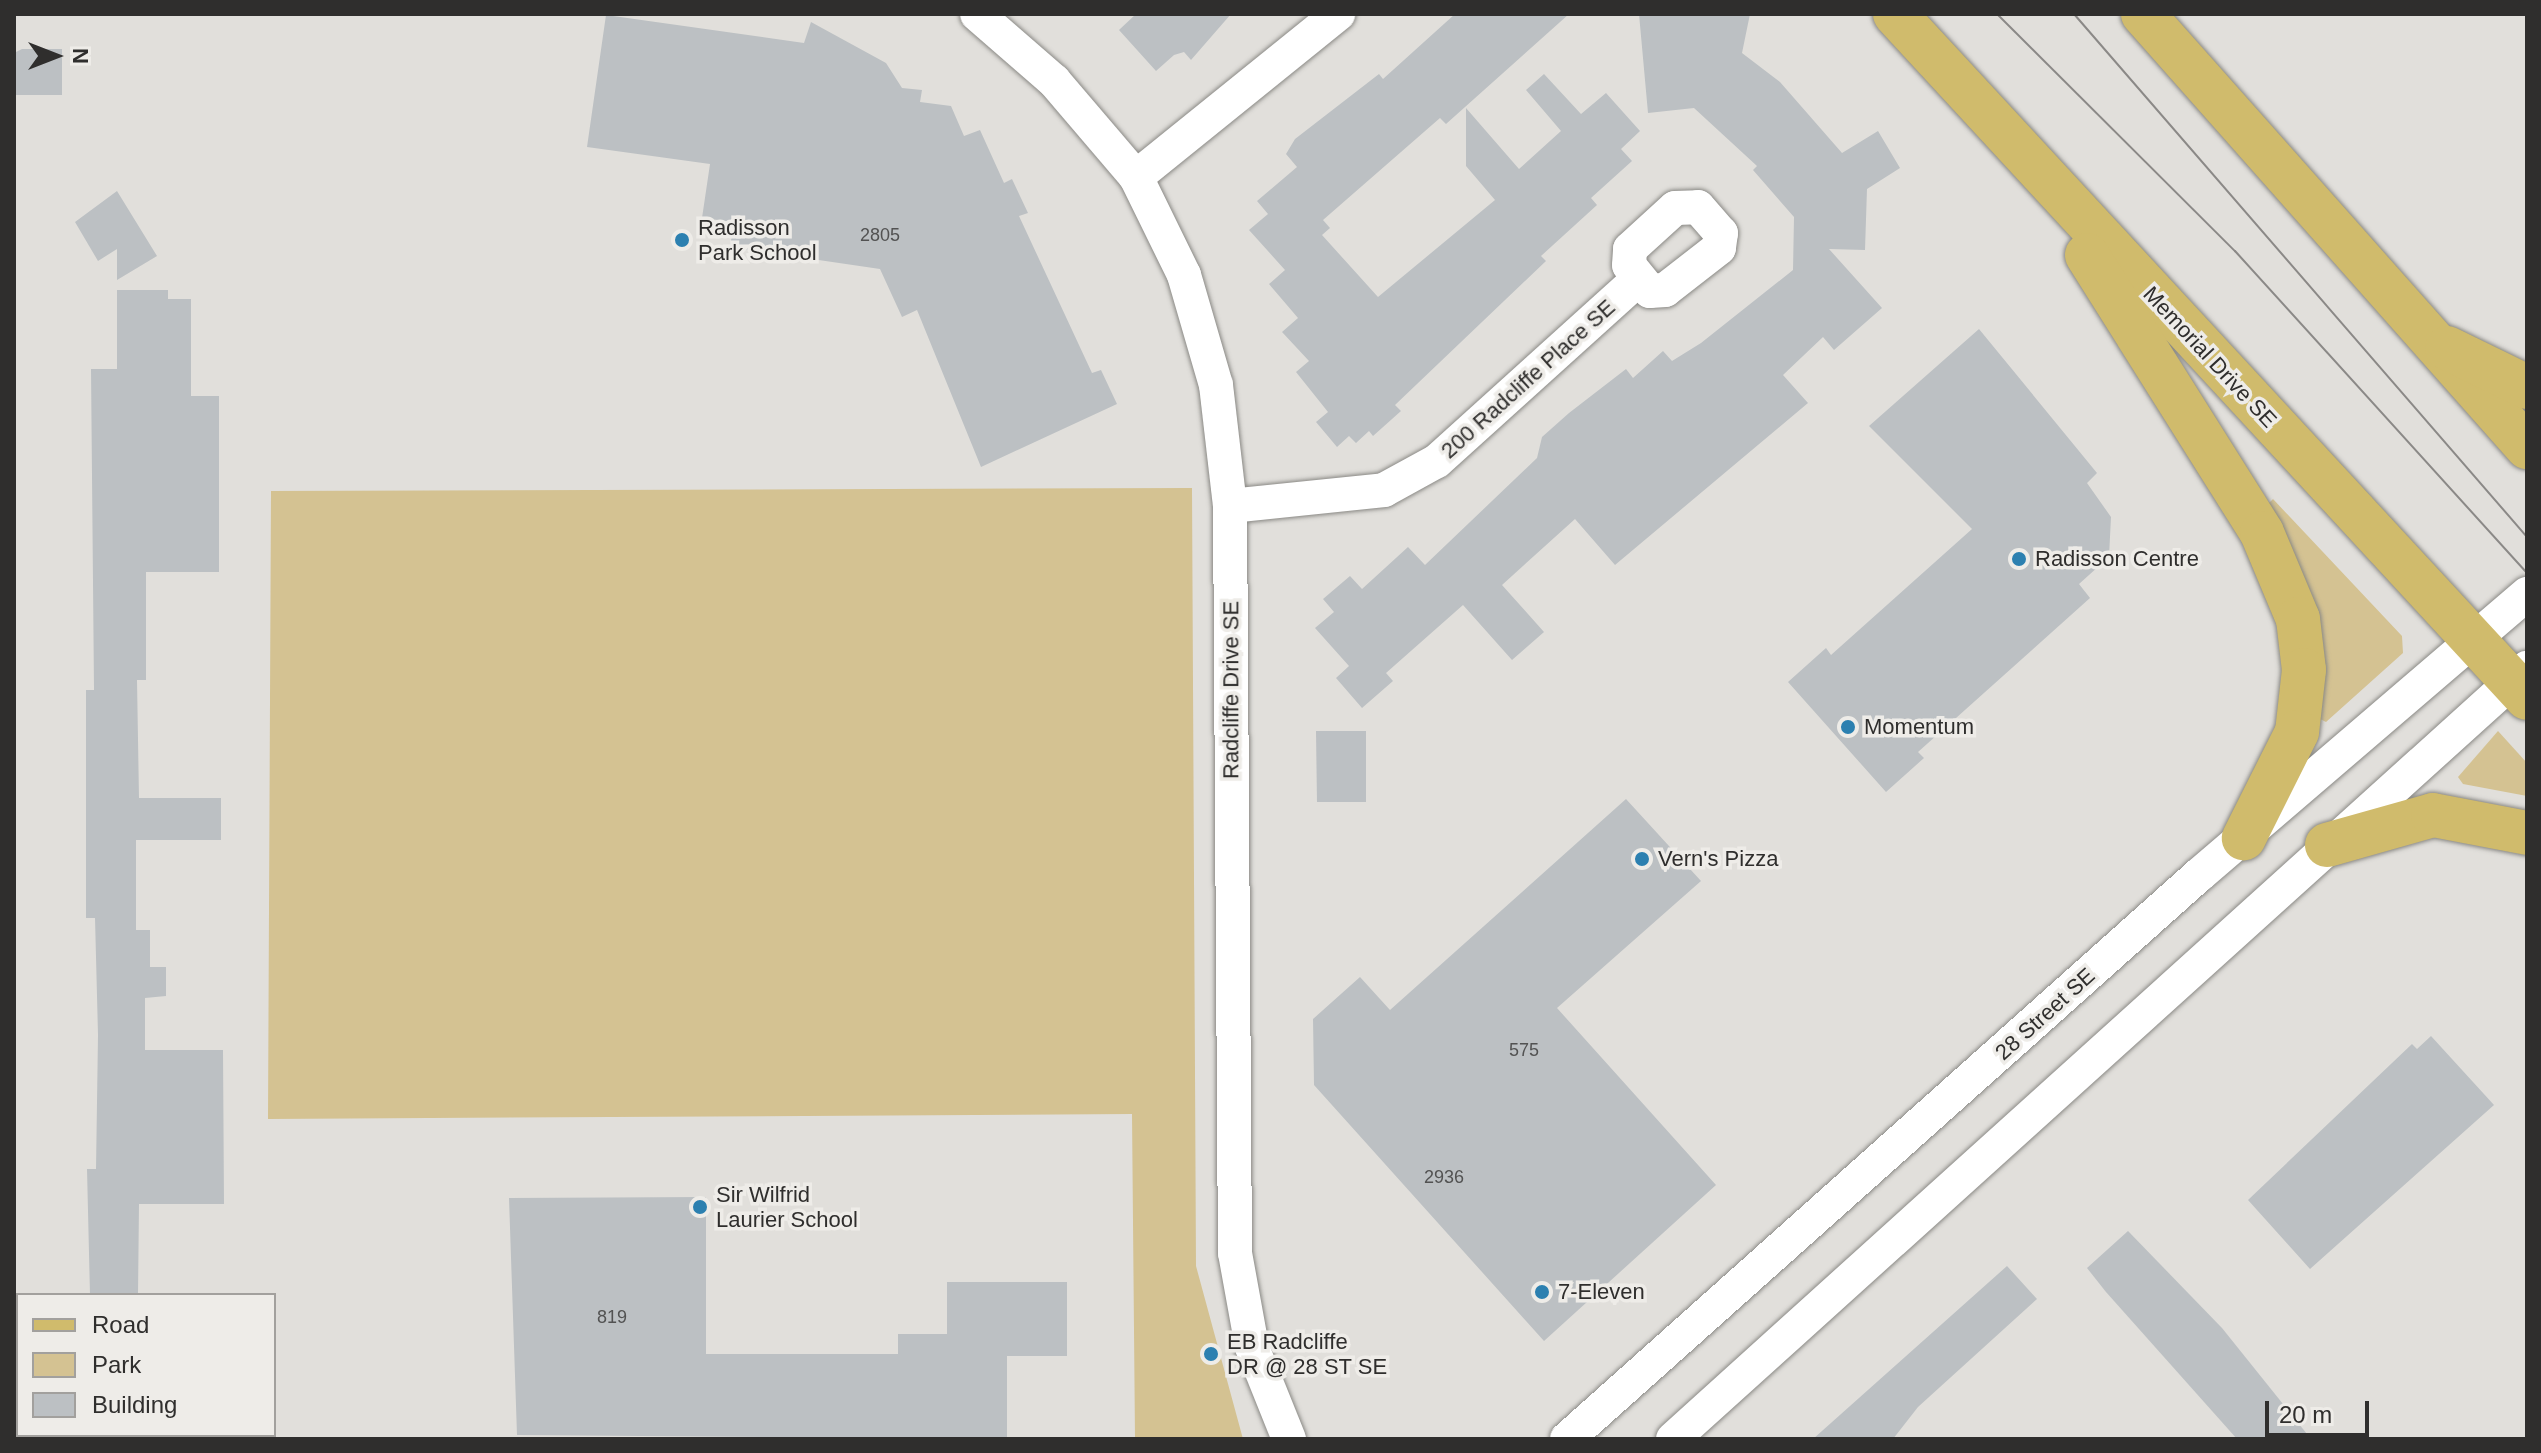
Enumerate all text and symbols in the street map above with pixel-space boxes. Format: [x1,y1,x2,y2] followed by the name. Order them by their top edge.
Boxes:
[16,16,96,96] north arrow
[68,48,93,64] text: N
[698,214,817,266] place label: Radisson Park School
[860,224,900,246] house number: 2805
[673,231,691,249] marker: Radisson Park School
[2138,281,2282,433] street label: Memorial Drive SE
[1436,294,1620,464] street label: 200 Radcliffe Place SE
[2035,546,2199,572] place label: Radisson Centre
[2010,550,2028,568] marker: Radisson Centre
[1218,601,1244,779] street label: Radcliffe Drive SE
[1864,714,1974,740] place label: Momentum
[1839,718,1857,736] marker: Momentum
[1658,846,1778,872] place label: Vern's Pizza
[1633,850,1651,868] marker: Vern's Pizza
[1990,962,2100,1066] street label: 28 Street SE
[1509,1039,1539,1061] house number: 575
[1424,1166,1464,1188] house number: 2936
[716,1181,858,1232] place label: Sir Wilfrid Laurier School
[691,1198,709,1216] marker: Sir Wilfrid Laurier School
[1558,1279,1645,1305] place label: 7-Eleven
[1533,1283,1551,1301] marker: 7-Eleven
[16,1293,276,1437] legend
[597,1306,627,1328] house number: 819
[92,1311,149,1338] text: Road
[1227,1328,1387,1380] place label: EB Radcliffe DR @ 28 ST SE
[1202,1345,1220,1363] marker: EB Radcliffe DR @ 28 ST SE
[92,1351,141,1378] text: Park
[2269,1385,2373,1435] scale bar
[92,1391,177,1418] text: Building
[2279,1401,2332,1428] text: 20 m

